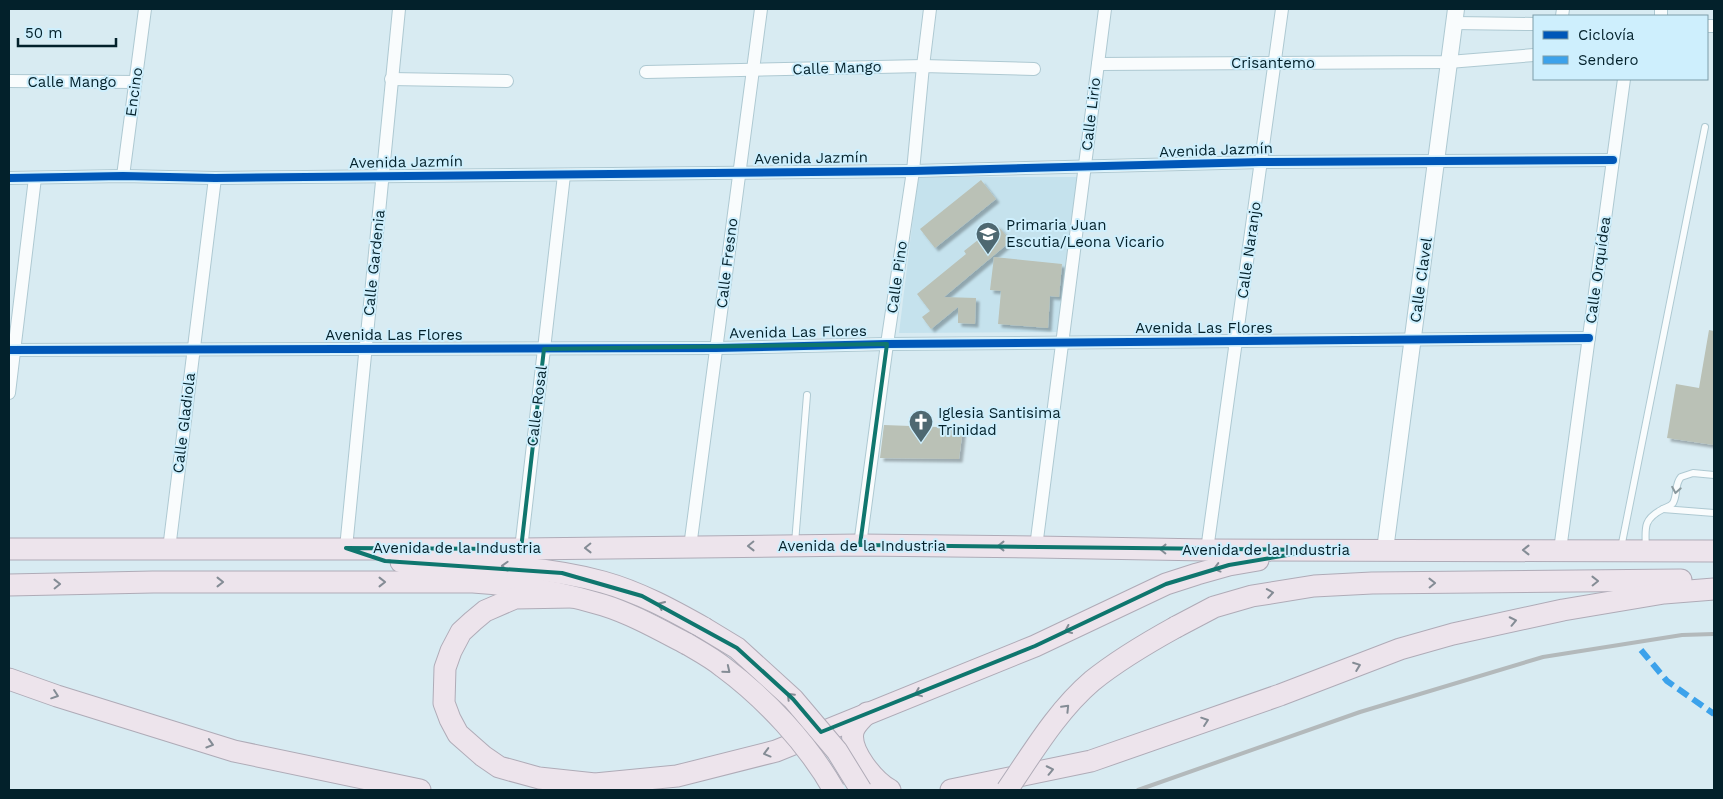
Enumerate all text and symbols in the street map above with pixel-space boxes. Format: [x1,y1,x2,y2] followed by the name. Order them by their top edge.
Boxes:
[18,15,115,47] scale bar
[1533,15,1708,80] legend
[25,24,62,42] text: 50 m
[1578,26,1635,44] text: Ciclovía
[1578,51,1639,69] text: Sendero
[1231,54,1315,72] street label: Crisantemo
[792,57,882,79] street label: Calle Mango
[122,66,146,118] street label: Encino
[27,73,117,91] street label: Calle Mango
[1078,76,1104,152] street label: Calle Lirio
[1159,139,1273,161] street label: Avenida Jazmín
[754,148,868,168] street label: Avenida Jazmín
[349,152,463,172] street label: Avenida Jazmín
[1233,200,1265,300] street label: Calle Naranjo
[359,208,389,317] street label: Calle Gardenia
[1582,215,1614,325] street label: Calle Orquídea
[1006,216,1165,251] place label: Primaria Juan Escutia/Leona Vicario
[713,217,741,309] street label: Calle Fresno
[975,221,1001,255] school or university icon: Primaria Juan Escutia/Leona Vicario
[1406,236,1436,324] street label: Calle Clavel
[883,240,911,314] street label: Calle Pino
[1135,319,1273,337] street label: Avenida Las Flores
[729,322,867,342] street label: Avenida Las Flores
[325,326,463,344] street label: Avenida Las Flores
[523,364,551,448] street label: Calle Rosal
[169,371,199,474] street label: Calle Gladiola
[938,404,1061,439] place label: Iglesia Santisima Trinidad
[908,409,934,443] church icon: Iglesia Santisima Trinidad
[1671,486,1681,495] one-way arrow
[778,537,946,555] street label: Avenida de la Industria
[373,539,541,557] street label: Avenida de la Industria
[746,541,754,551] one-way arrow
[996,541,1004,551] one-way arrow
[1182,541,1350,559] street label: Avenida de la Industria
[584,543,592,553] one-way arrow
[1159,544,1167,555] one-way arrow
[1521,545,1529,555] one-way arrow
[501,561,509,572] one-way arrow
[1214,563,1222,573] one-way arrow
[1592,576,1599,586] one-way arrow
[216,577,224,587] one-way arrow
[379,577,387,587] one-way arrow
[1429,578,1437,588] one-way arrow
[54,579,62,589] one-way arrow
[1267,588,1275,599] one-way arrow
[657,601,666,612] one-way arrow
[1509,616,1518,627] one-way arrow
[1064,624,1073,634] one-way arrow
[1352,661,1361,672] one-way arrow
[722,665,731,674] one-way arrow
[914,687,922,697] one-way arrow
[50,689,58,699] one-way arrow
[786,693,795,702] one-way arrow
[1060,705,1069,714] one-way arrow
[1200,717,1208,727] one-way arrow
[205,738,213,748] one-way arrow
[763,748,771,758] one-way arrow
[1045,765,1054,775] one-way arrow

